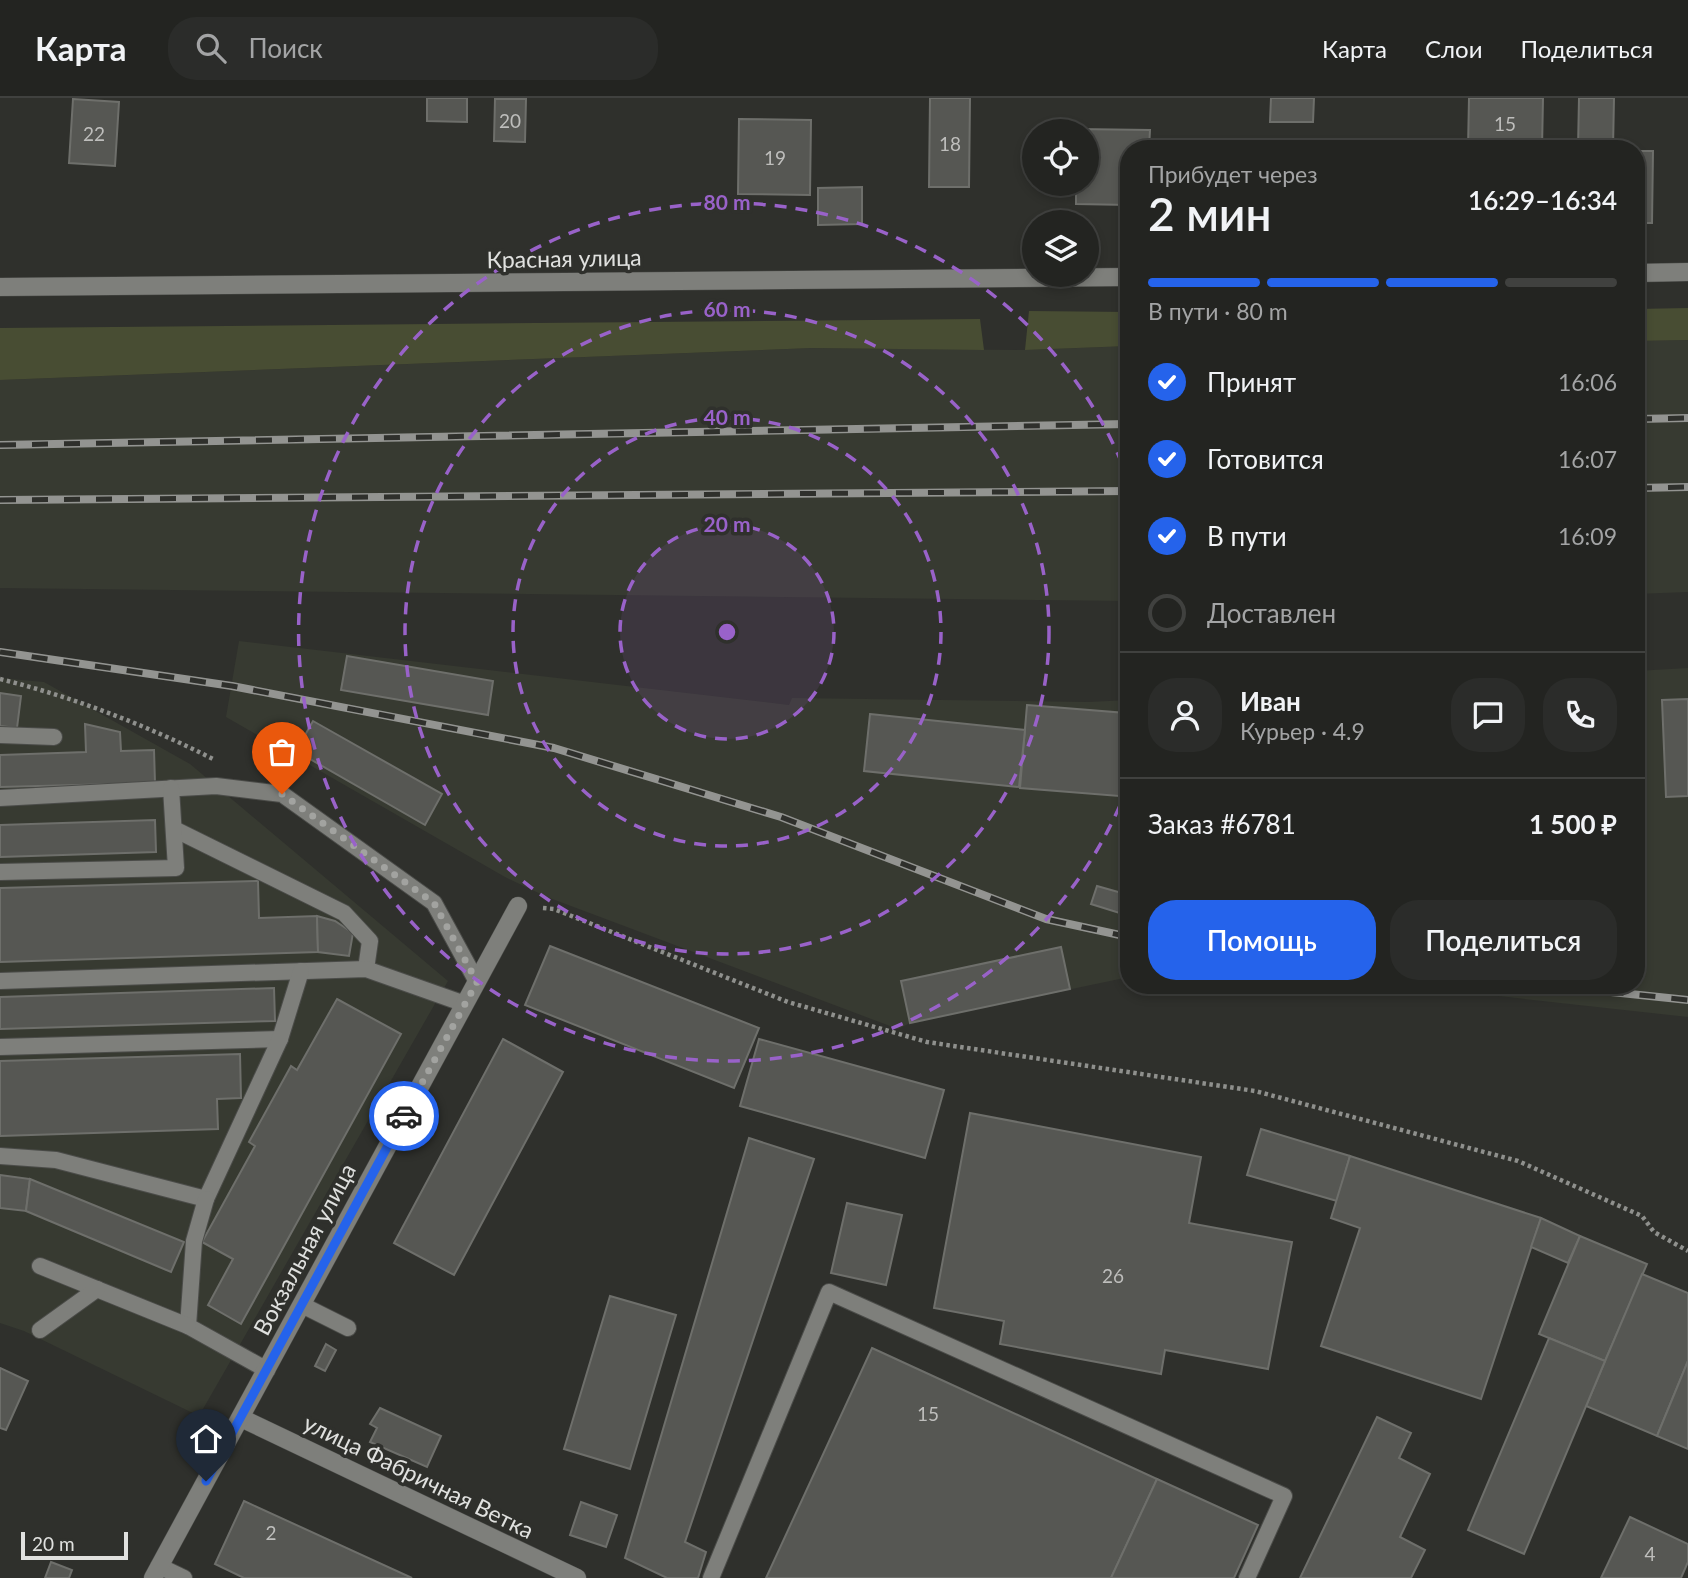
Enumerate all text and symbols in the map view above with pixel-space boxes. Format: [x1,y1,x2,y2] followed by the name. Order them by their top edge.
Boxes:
[168,17,658,80] search box
[35,28,126,68] text: Карта
[192,29,230,67] icon: search
[248,32,323,64] text: Поиск
[1322,34,1387,63] text: Карта
[1425,34,1482,63] text: Слои
[1520,34,1653,63] text: Поделиться
[499,109,521,132] house number: 20
[1494,112,1516,135] house number: 15
[1022,119,1099,287] map controls
[1022,119,1099,196] button: locate
[83,122,105,145] house number: 22
[939,132,961,155] house number: 18
[764,146,786,169] house number: 19
[1148,160,1318,188] text: Прибудет через
[1468,184,1617,216] text: 16:29–16:34
[1148,186,1272,241] text: 2 мин
[703,189,751,214] text: 80 m
[1022,210,1099,287] button: layers
[486,243,642,273] street label: Красная улица
[703,296,751,321] text: 60 m
[1148,297,1288,325] text: В пути · 80 m
[1148,363,1186,401] icon: check
[1207,366,1296,398] text: Принят
[1558,368,1617,396] text: 16:06
[703,404,751,429] text: 40 m
[1148,440,1186,478] icon: check
[1207,443,1324,475] text: Готовится
[1558,445,1617,473] text: 16:07
[703,511,751,536] text: 20 m
[1148,517,1186,555] icon: check
[1207,520,1287,552] text: В пути
[1558,522,1617,550] text: 16:09
[1207,597,1336,629] text: Доставлен
[715,620,739,644] centre of rings
[1148,678,1222,752] button: person
[1451,678,1525,752] button: chat
[1543,678,1617,752] button: phone
[1240,685,1301,717] text: Иван
[1240,717,1365,745] text: Курьер · 4.9
[252,722,312,794] pin
[263,733,301,771] icon: bag
[1148,808,1296,840] text: Заказ #6781
[1529,808,1617,840] text: 1 500 ₽
[1148,900,1376,980] button: Помощь
[1390,900,1617,980] button: Поделиться
[369,1081,439,1151] courier
[385,1097,423,1135] icon: car
[247,1158,361,1340] street label: Вокзальная улица
[1102,1264,1124,1287] house number: 26
[917,1402,939,1425] house number: 15
[299,1408,539,1544] street label: улица Фабричная Ветка
[176,1409,236,1481] pin
[187,1420,225,1458] icon: home
[265,1521,277,1544] house number: 2
[21,1529,128,1561] scale bar
[32,1532,75,1555] text: 20 m
[1644,1542,1656,1565] house number: 4

